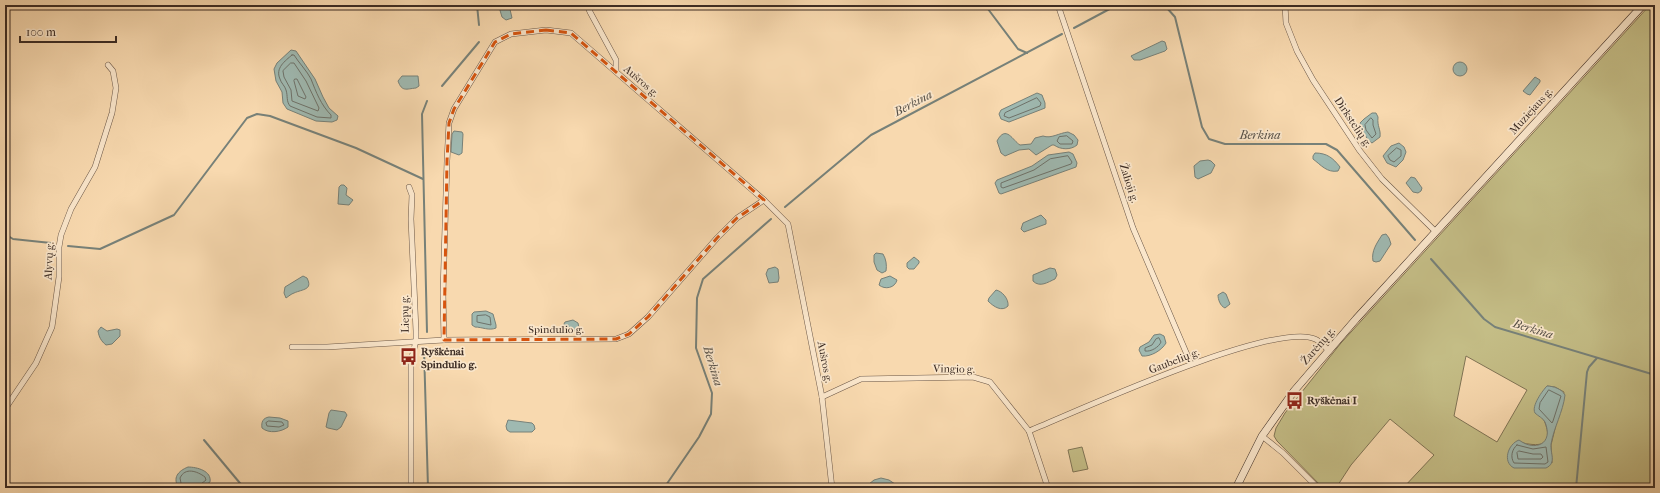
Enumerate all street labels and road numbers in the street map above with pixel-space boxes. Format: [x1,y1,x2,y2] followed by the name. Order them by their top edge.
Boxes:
[620,62,661,100] street label: Aušros g.
[1507,85,1555,137] street label: Muziejaus g.
[1331,94,1375,150] street label: Dirkstelių g.
[1117,162,1141,204] street label: Žalioji g.
[41,242,56,281] street label: Alyvų g.
[398,295,412,333] street label: Liepų g.
[528,323,584,336] street label: Spindulio g.
[1298,325,1338,367] street label: Žarėnų g.
[814,339,835,384] street label: Aušros g.
[1147,345,1201,377] street label: Gaubelių g.
[932,362,975,376] street label: Vingio g.

